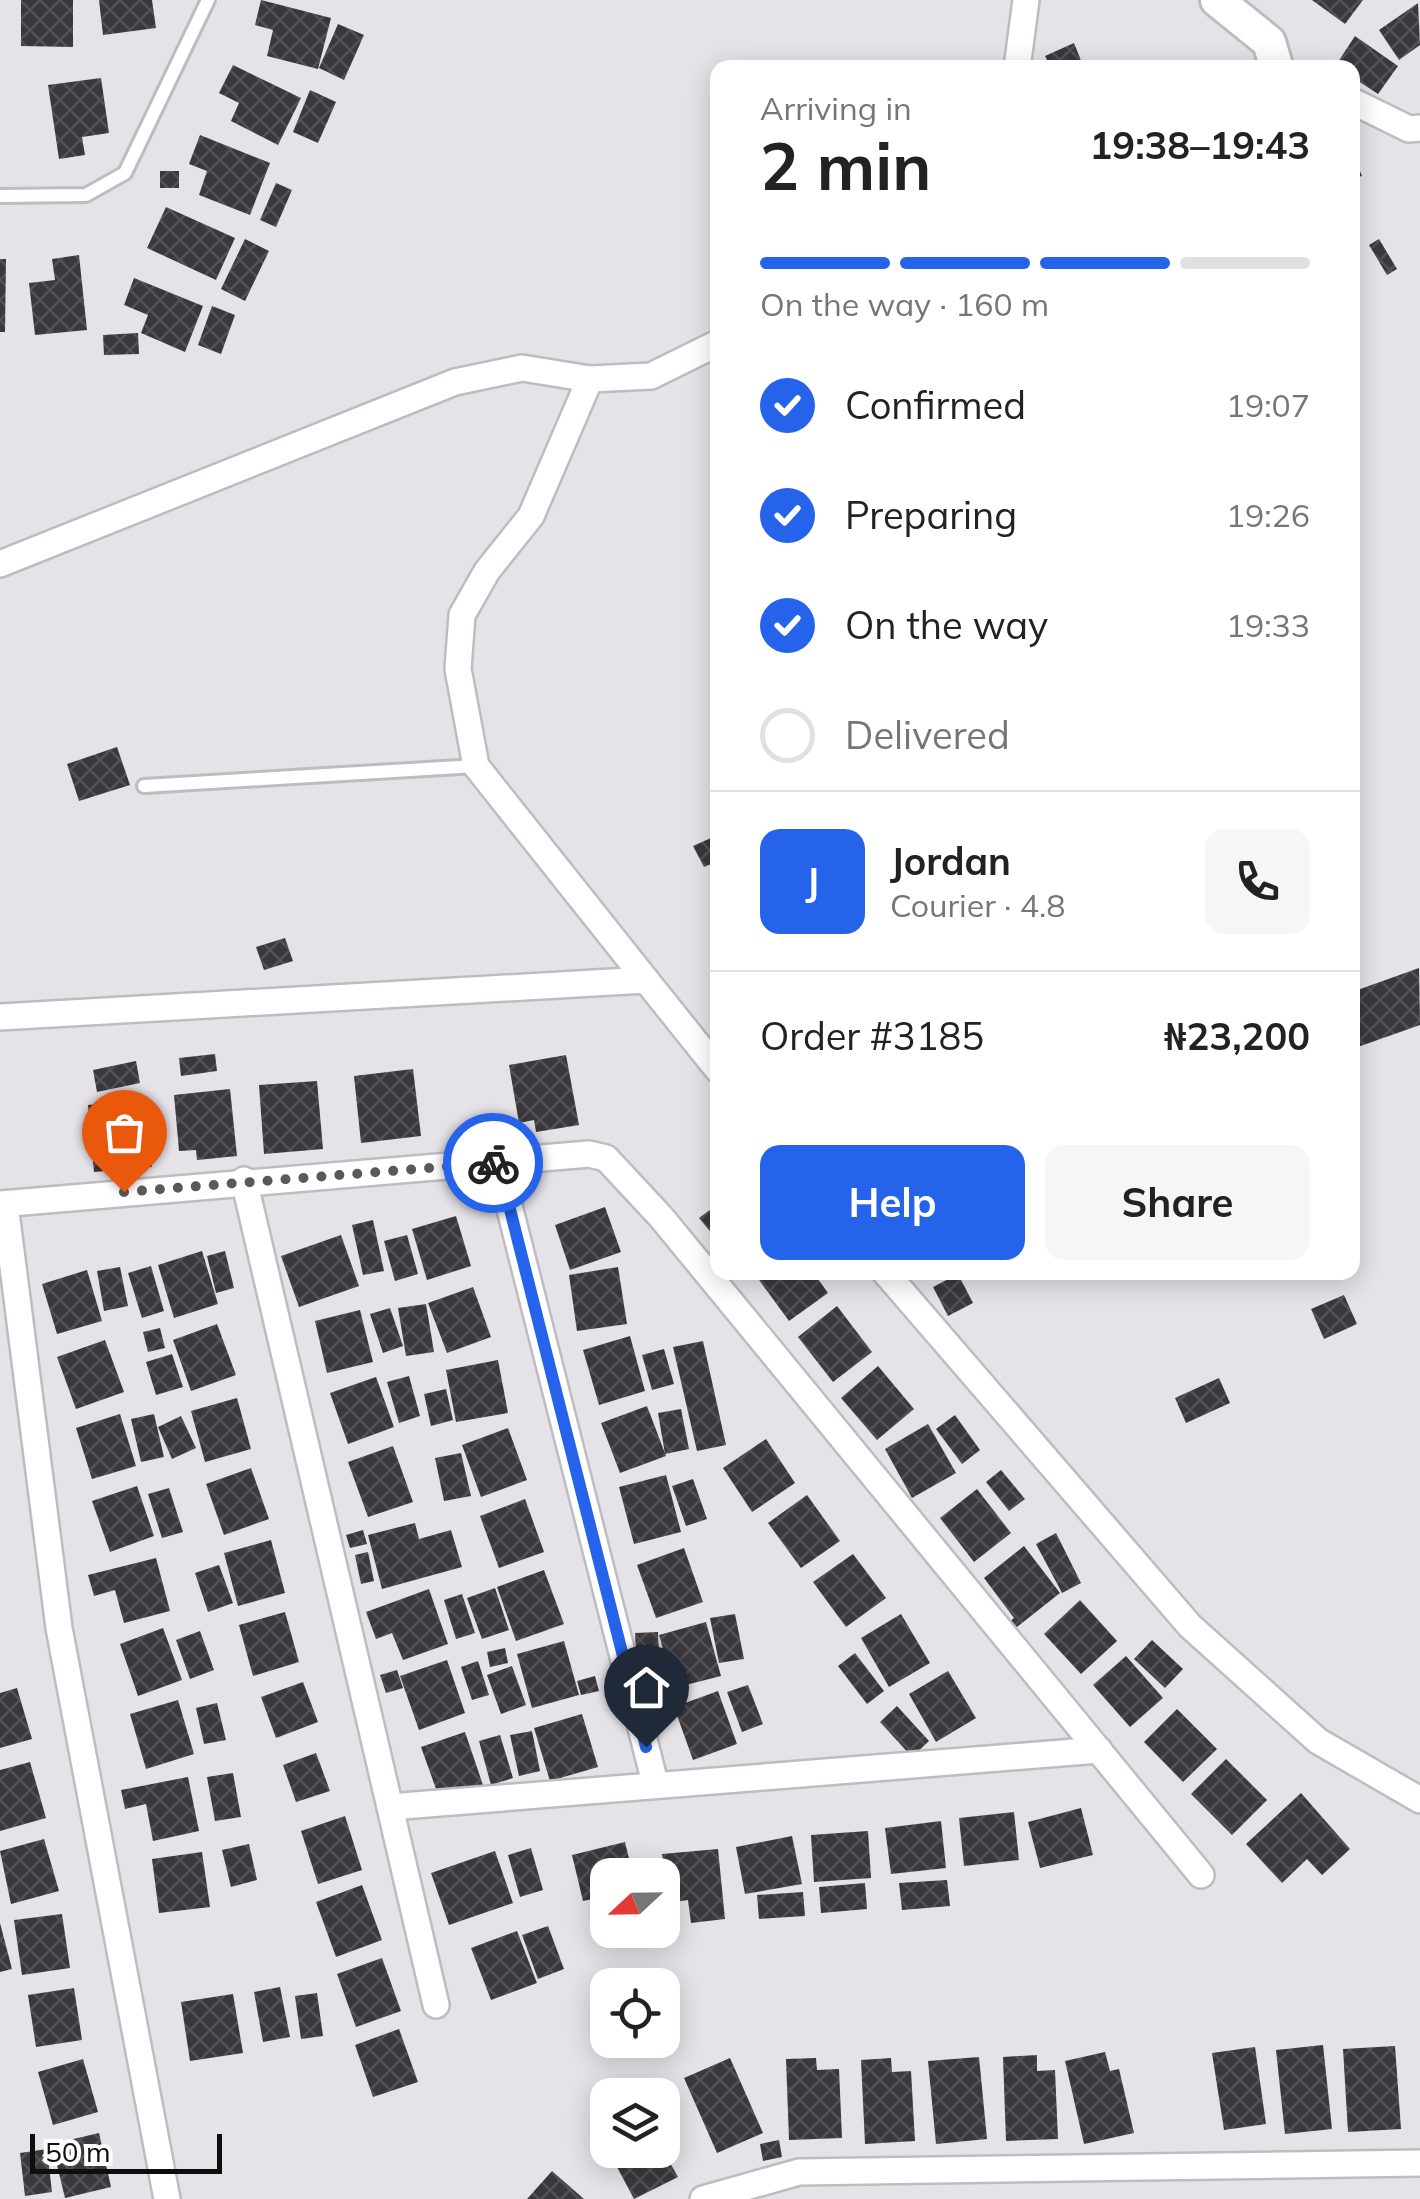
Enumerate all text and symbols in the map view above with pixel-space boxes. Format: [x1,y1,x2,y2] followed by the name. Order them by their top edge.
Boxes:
[760,88,912,128] text: Arriving in
[1090,121,1310,169] text: 19:38–19:43
[760,125,931,206] text: 2 min
[760,284,1049,324] text: On the way · 160 m
[760,378,815,433] icon: check
[845,381,1026,429] text: Confirmed
[1226,385,1310,425] text: 19:07
[760,488,815,543] icon: check
[845,491,1017,539] text: Preparing
[1226,495,1310,535] text: 19:26
[760,598,815,653] icon: check
[845,601,1048,649] text: On the way
[1226,605,1310,645] text: 19:33
[845,711,1010,759] text: Delivered
[1205,829,1310,934] button: phone
[890,837,1011,885] text: Jordan
[806,857,819,905] text: J
[890,885,1066,925] text: Courier · 4.8
[760,1012,984,1060] text: Order #3185
[1164,1012,1310,1060] text: ₦23,200
[82,1090,167,1193] pin
[97,1105,152,1160] icon: bag
[443,1113,543,1213] courier
[466,1136,521,1191] icon: bike
[760,1145,1025,1260] button: Help
[1045,1145,1310,1260] button: Share
[604,1645,689,1748] pin
[619,1660,674,1715] icon: home
[590,1858,680,1948] north arrow
[590,1858,680,2168] map controls
[590,1968,680,2058] button: locate
[590,2078,680,2168] button: layers
[30,2129,222,2174] scale bar
[45,2134,111,2169] text: 50 m

